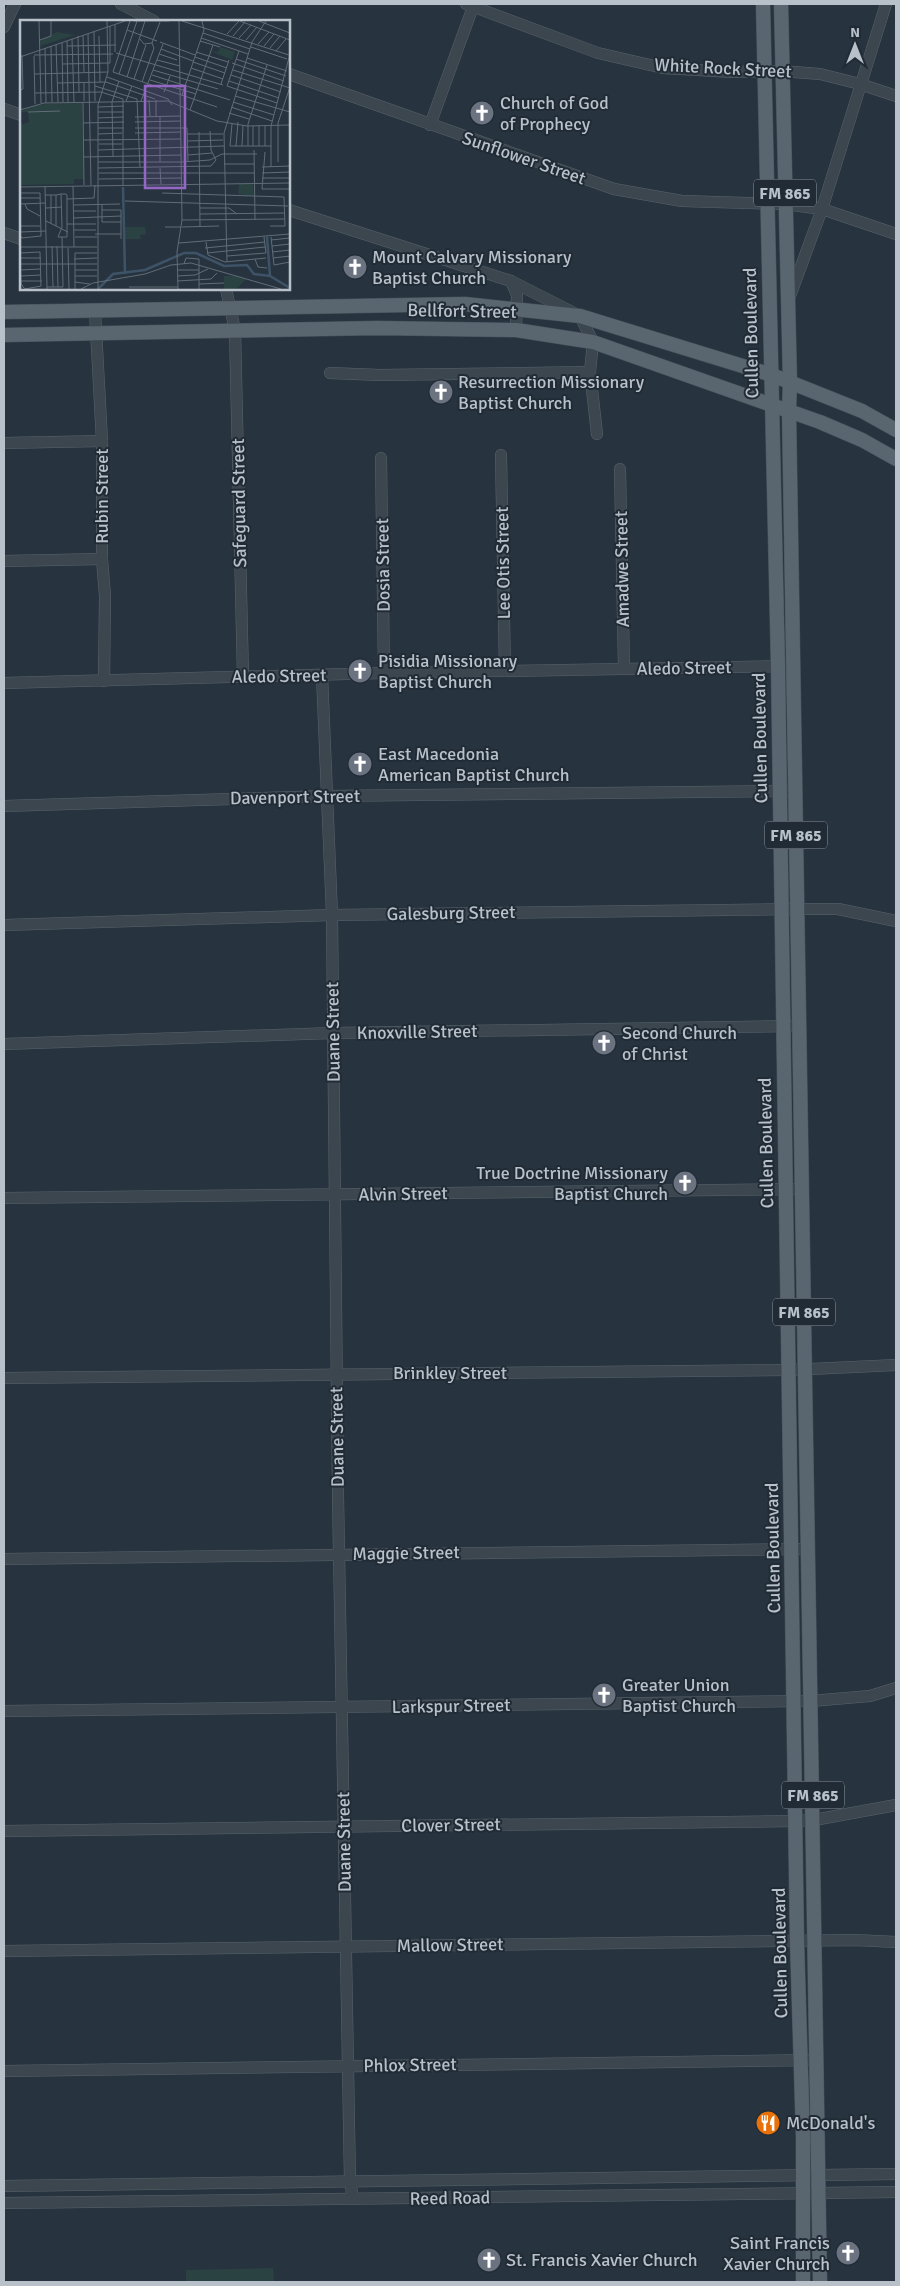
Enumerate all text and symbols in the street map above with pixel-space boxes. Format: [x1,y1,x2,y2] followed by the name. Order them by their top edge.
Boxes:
[20,20,290,290] inset map
[830,20,880,70] north arrow
[850,24,860,41] text: N
[654,53,792,83] street label: White Rock Street
[500,92,609,135] place label: Church of God of Prophecy
[469,100,495,126] church icon: Church of God of Prophecy
[459,127,589,189] street label: Sunflower Street
[754,180,816,207] road number: FM 865
[372,246,572,289] place label: Mount Calvary Missionary Baptist Church
[342,254,368,280] church icon: Mount Calvary Missionary Baptist Church
[739,267,763,399] street label: Cullen Boulevard
[407,299,517,323] street label: Bellfort Street
[458,371,645,414] place label: Resurrection Missionary Baptist Church
[428,379,454,405] church icon: Resurrection Missionary Baptist Church
[227,438,251,568] street label: Safeguard Street
[91,448,113,544] street label: Rubin Street
[491,506,515,620] street label: Lee Otis Street
[610,511,634,627] street label: Amadwe Street
[371,518,395,612] street label: Dosia Street
[378,650,518,693] place label: Pisidia Missionary Baptist Church
[636,656,732,680] street label: Aledo Street
[347,658,373,684] church icon: Pisidia Missionary Baptist Church
[231,664,327,688] street label: Aledo Street
[748,672,772,804] street label: Cullen Boulevard
[378,743,570,786] place label: East Macedonia American Baptist Church
[347,751,373,777] church icon: East Macedonia American Baptist Church
[230,785,360,809] street label: Davenport Street
[765,822,827,848] road number: FM 865
[386,901,516,925] street label: Galesburg Street
[321,982,345,1082] street label: Duane Street
[356,1020,478,1044] street label: Knoxville Street
[622,1022,737,1065] place label: Second Church of Christ
[591,1030,617,1056] church icon: Second Church of Christ
[754,1077,778,1209] street label: Cullen Boulevard
[476,1162,669,1205] place label: True Doctrine Missionary Baptist Church
[672,1170,698,1196] church icon: True Doctrine Missionary Baptist Church
[358,1182,448,1206] street label: Alvin Street
[773,1298,835,1325] road number: FM 865
[393,1362,507,1384] street label: Brinkley Street
[325,1387,349,1487] street label: Duane Street
[761,1482,785,1614] street label: Cullen Boulevard
[352,1541,460,1565] street label: Maggie Street
[622,1674,736,1717] place label: Greater Union Baptist Church
[591,1682,617,1708] church icon: Greater Union Baptist Church
[391,1694,511,1718] street label: Larkspur Street
[782,1782,844,1808] road number: FM 865
[332,1792,356,1892] street label: Duane Street
[401,1813,501,1837] street label: Clover Street
[768,1887,792,2019] street label: Cullen Boulevard
[396,1933,504,1957] street label: Mallow Street
[363,2053,457,2077] street label: Phlox Street
[755,2110,781,2136] restaurant icon: McDonald's
[786,2112,875,2134] place label: McDonald's
[410,2186,490,2210] street label: Reed Road
[723,2232,830,2275] place label: Saint Francis Xavier Church
[835,2240,861,2266] church icon: Saint Francis Xavier Church
[476,2247,502,2273] church icon: St. Francis Xavier Church
[506,2249,698,2271] place label: St. Francis Xavier Church

